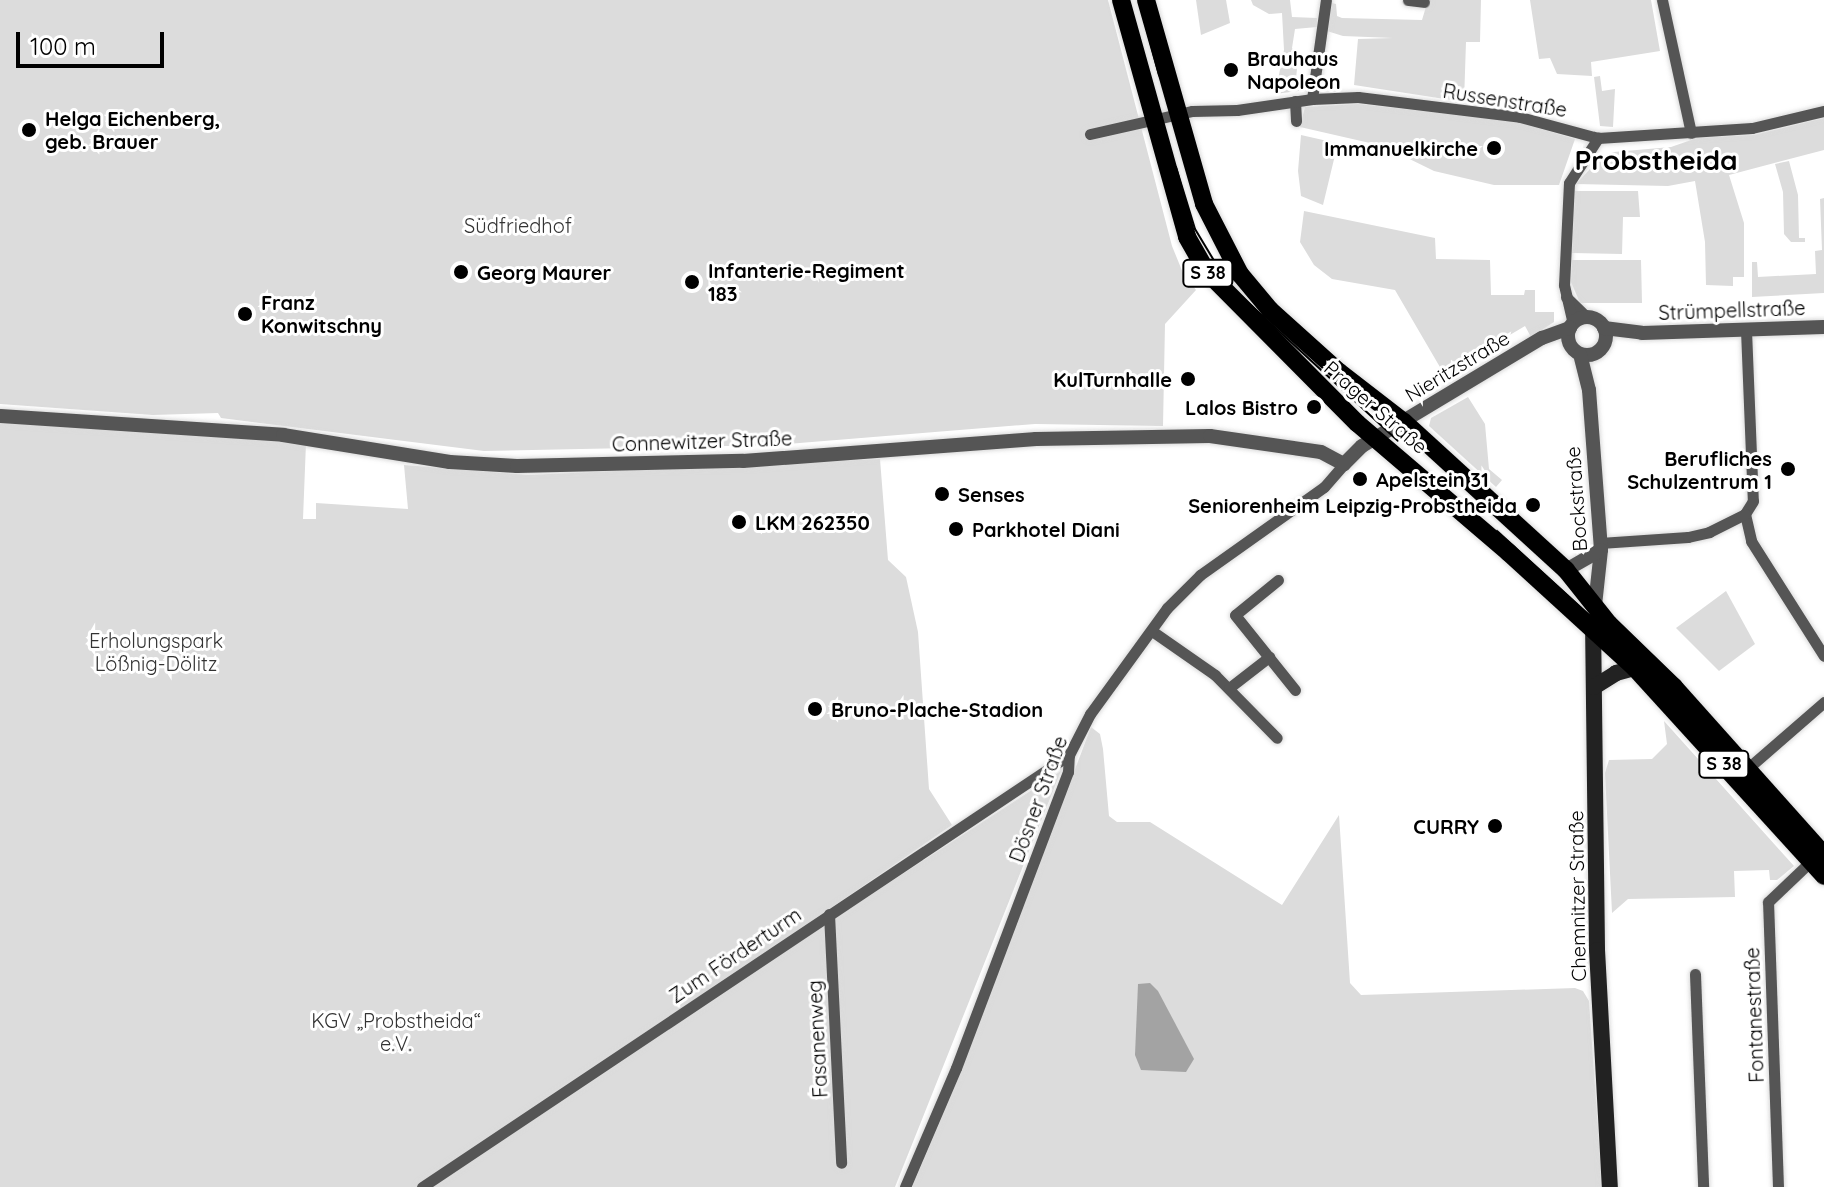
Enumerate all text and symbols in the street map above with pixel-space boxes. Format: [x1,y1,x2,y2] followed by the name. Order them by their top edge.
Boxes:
[20,16,168,66] scale bar
[30,31,96,61] text: 100 m
[1247,46,1341,93] place label: Brauhaus Napoleon
[1222,61,1240,79] marker: Brauhaus Napoleon
[1441,78,1569,122] street label: Russenstraße
[45,106,220,153] place label: Helga Eichenberg, geb. Brauer
[20,121,38,139] marker: Helga Eichenberg, geb. Brauer
[1324,136,1478,160] place label: Immanuelkirche
[1485,139,1503,157] marker: Immanuelkirche
[1574,143,1738,177] district label: Probstheida
[464,213,572,237] park label: Südfriedhof
[708,258,905,305] place label: Infanterie-Regiment 183
[1182,259,1234,287] road number: S 38
[477,260,611,284] place label: Georg Maurer
[452,263,470,281] marker: Georg Maurer
[683,273,701,291] marker: Infanterie-Regiment 183
[261,290,382,337] place label: Franz Konwitschny
[1658,295,1806,325] street label: Strümpellstraße
[236,305,254,323] marker: Franz Konwitschny
[1400,325,1514,407] street label: Nieritzstraße
[1319,356,1433,458] street label: Prager Straße
[1053,367,1172,391] place label: KulTurnhalle
[1179,370,1197,388] marker: KulTurnhalle
[1185,395,1298,419] place label: Lalos Bistro
[1305,398,1323,416] marker: Lalos Bistro
[611,426,793,456] street label: Connewitzer Straße
[1560,446,1592,552] street label: Bockstraße
[1627,446,1772,493] place label: Berufliches Schulzentrum 1
[1779,460,1797,478] marker: Berufliches Schulzentrum 1
[1376,467,1489,491] place label: Apelstein 31
[1351,470,1369,488] marker: Apelstein 31
[958,482,1025,506] place label: Senses
[933,485,951,503] marker: Senses
[1188,493,1517,517] place label: Seniorenheim Leipzig-Probstheida
[1524,496,1542,514] marker: Seniorenheim Leipzig-Probstheida
[755,510,870,534] place label: LKM 262350
[730,513,748,531] marker: LKM 262350
[972,517,1120,541] place label: Parkhotel Diani
[947,520,965,538] marker: Parkhotel Diani
[89,628,223,675] park label: Erholungspark Lößnig-Dölitz
[831,697,1043,721] place label: Bruno-Plache-Stadion
[806,700,824,718] marker: Bruno-Plache-Stadion
[1004,732,1072,866] street label: Dösner Straße
[1698,750,1750,778] road number: S 38
[1564,810,1590,982] street label: Chemnitzer Straße
[1413,814,1479,838] place label: CURRY
[1486,817,1504,835] marker: CURRY
[665,902,805,1008] street label: Zum Förderturm
[1740,947,1768,1083] street label: Fontanestraße
[802,980,832,1098] street label: Fasanenweg
[311,1008,481,1055] park label: KGV „Probstheida“ e.V.

